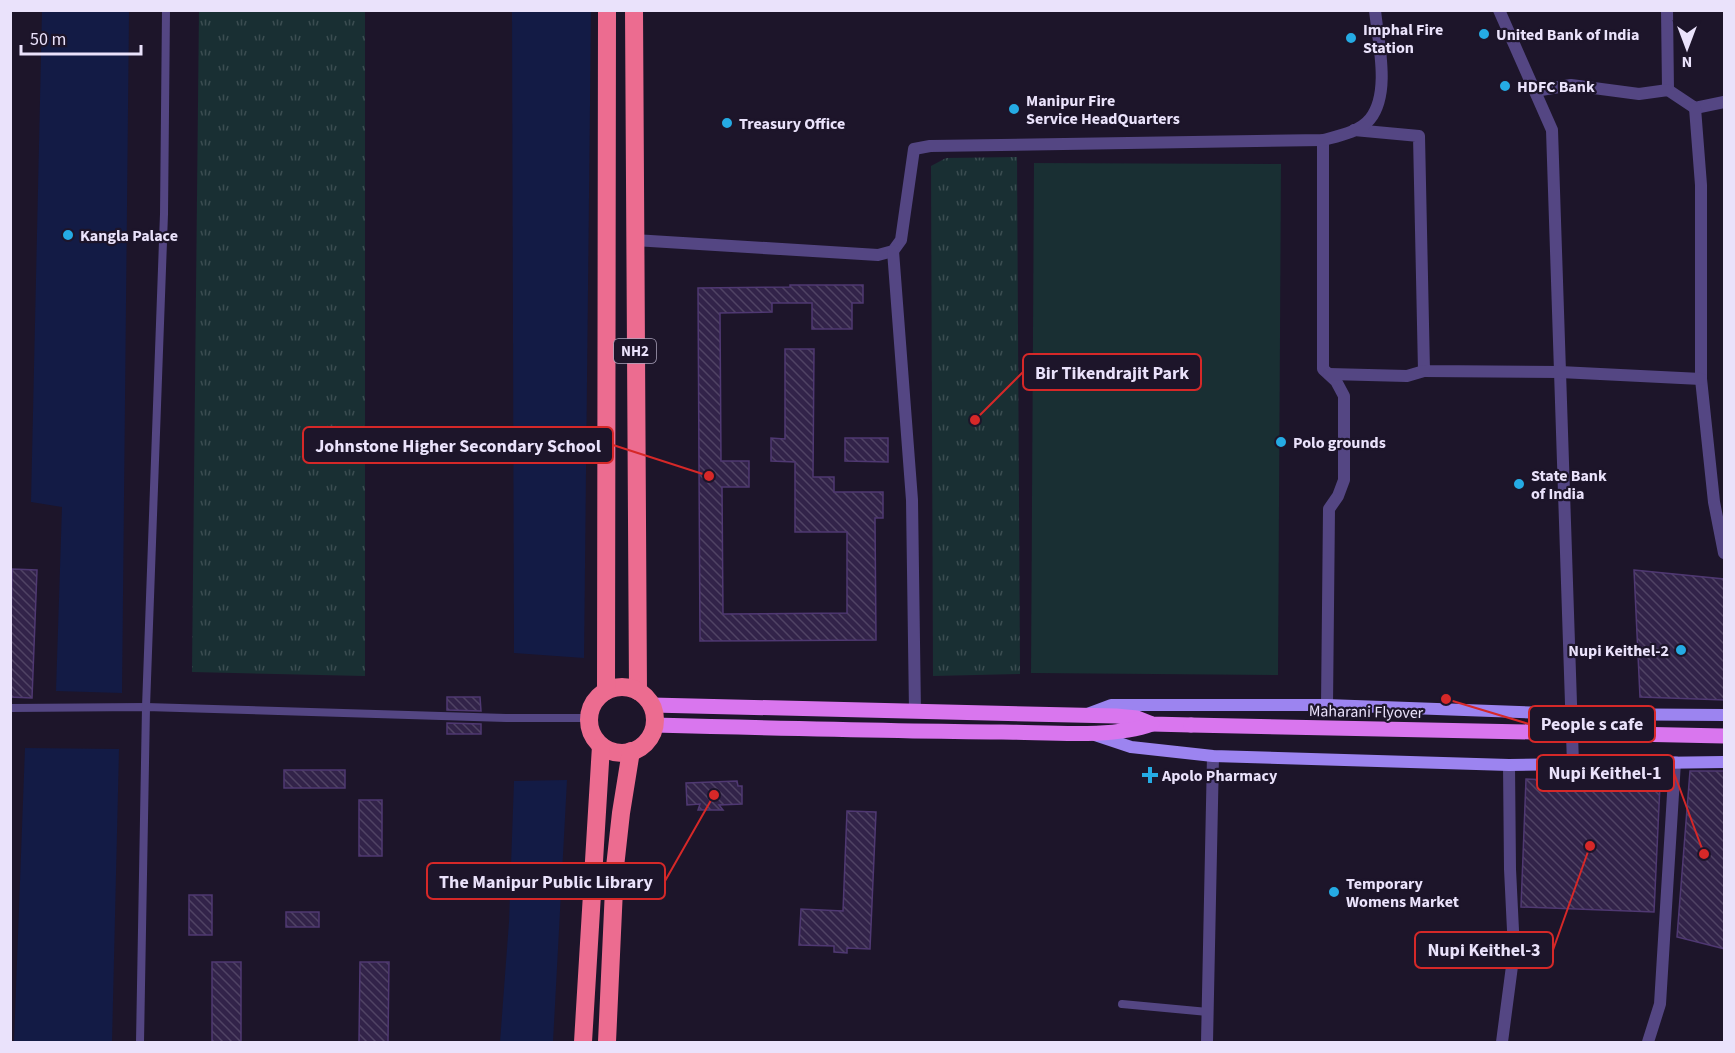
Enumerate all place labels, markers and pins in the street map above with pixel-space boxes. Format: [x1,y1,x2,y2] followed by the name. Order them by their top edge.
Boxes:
[1363,19,1443,59] place label: Imphal Fire Station
[1496,24,1639,46] place label: United Bank of India
[1477,27,1491,41] marker: United Bank of India
[1344,31,1358,45] marker: Imphal Fire Station
[1517,76,1595,98] place label: HDFC Bank
[1498,79,1512,93] marker: HDFC Bank
[1026,90,1180,130] place label: Manipur Fire Service HeadQuarters
[1007,102,1021,116] marker: Manipur Fire Service HeadQuarters
[739,113,845,135] place label: Treasury Office
[720,116,734,130] marker: Treasury Office
[80,225,178,247] place label: Kangla Palace
[61,228,75,242] marker: Kangla Palace
[1023,354,1201,390] callout: Bir Tikendrajit Park
[303,427,613,463] callout: Johnstone Higher Secondary School
[1293,432,1386,454] place label: Polo grounds
[1274,435,1288,449] marker: Polo grounds
[1531,465,1607,505] place label: State Bank of India
[1512,477,1526,491] marker: State Bank of India
[1568,640,1669,662] place label: Nupi Keithel-2
[1674,643,1688,657] marker: Nupi Keithel-2
[1529,706,1655,742] callout: People s cafe
[1537,755,1674,791] callout: Nupi Keithel-1
[1161,765,1278,787] place label: Apolo Pharmacy
[1143,768,1157,782] marker: Apolo Pharmacy
[427,863,665,899] callout: The Manipur Public Library
[1346,873,1459,913] place label: Temporary Womens Market
[1327,885,1341,899] marker: Temporary Womens Market
[1415,932,1553,968] callout: Nupi Keithel-3

